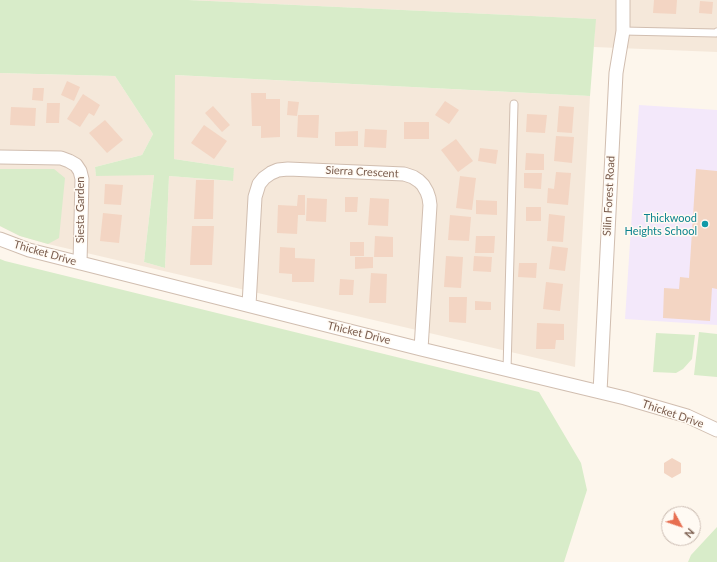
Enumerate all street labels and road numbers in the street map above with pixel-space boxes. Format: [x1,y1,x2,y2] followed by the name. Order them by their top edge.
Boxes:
[600,156,618,236] street label: Silin Forest Road
[325,163,399,181] street label: Sierra Crescent
[73,177,87,243] street label: Siesta Garden
[12,238,78,268] street label: Thicket Drive
[326,319,392,347] street label: Thicket Drive
[640,397,706,431] street label: Thicket Drive

